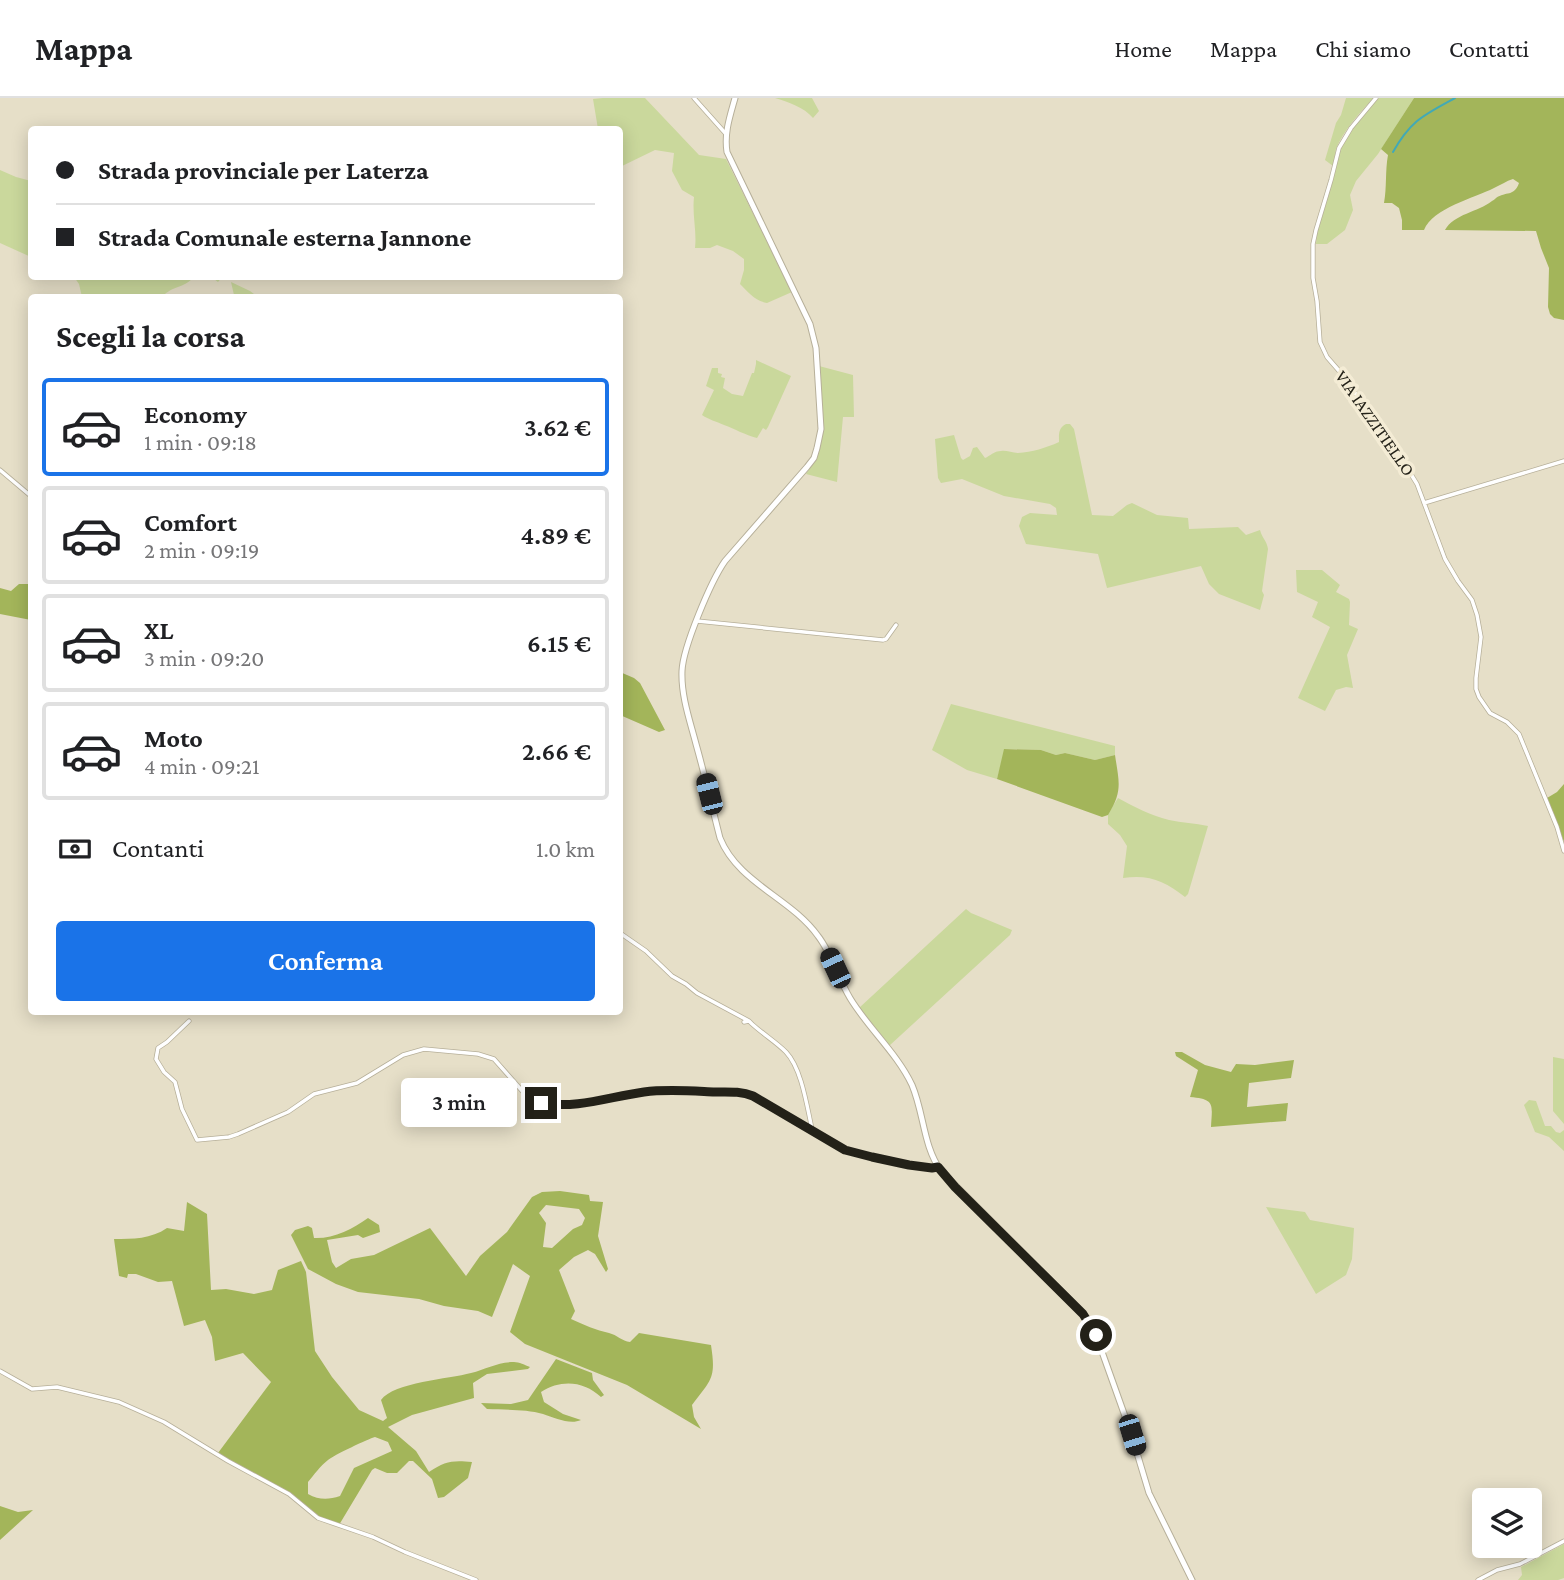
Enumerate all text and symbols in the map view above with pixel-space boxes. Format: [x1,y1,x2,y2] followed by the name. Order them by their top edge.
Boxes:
[35,30,132,67] text: Mappa
[1114,35,1172,62] text: Home
[1210,35,1277,62] text: Mappa
[1315,35,1411,62] text: Chi siamo
[1449,35,1529,62] text: Contatti
[98,156,429,185] text: Strada provinciale per Laterza
[98,223,471,252] text: Strada Comunale esterna Jannone
[56,318,245,354] text: Scegli la corsa
[1331,366,1419,480] street label: VIA IAZZITIELLO
[60,396,123,459] icon: car
[144,400,247,429] text: Economy
[524,413,591,442] text: 3.62 €
[144,429,257,455] text: 1 min · 09:18
[60,504,123,567] icon: car
[144,508,237,537] text: Comfort
[520,521,591,550] text: 4.89 €
[144,537,260,563] text: 2 min · 09:19
[60,612,123,675] icon: car
[144,616,173,645] text: XL
[527,629,591,658] text: 6.15 €
[144,645,264,671] text: 3 min · 09:20
[60,720,123,783] icon: car
[144,724,203,753] text: Moto
[522,737,591,766] text: 2.66 €
[144,753,260,779] text: 4 min · 09:21
[694,771,725,817] car
[56,830,94,868] icon: cash
[112,834,204,863] text: Contanti
[536,836,595,862] text: 1.0 km
[56,921,595,1001] button: Conferma
[817,945,854,991] car
[401,1079,516,1128] callout: 3 min
[525,1087,557,1119] route end
[432,1089,486,1115] text: 3 min
[1080,1319,1112,1351] route start
[1116,1412,1149,1458] car
[1472,1488,1542,1558] map controls
[1472,1488,1542,1558] button: layers

